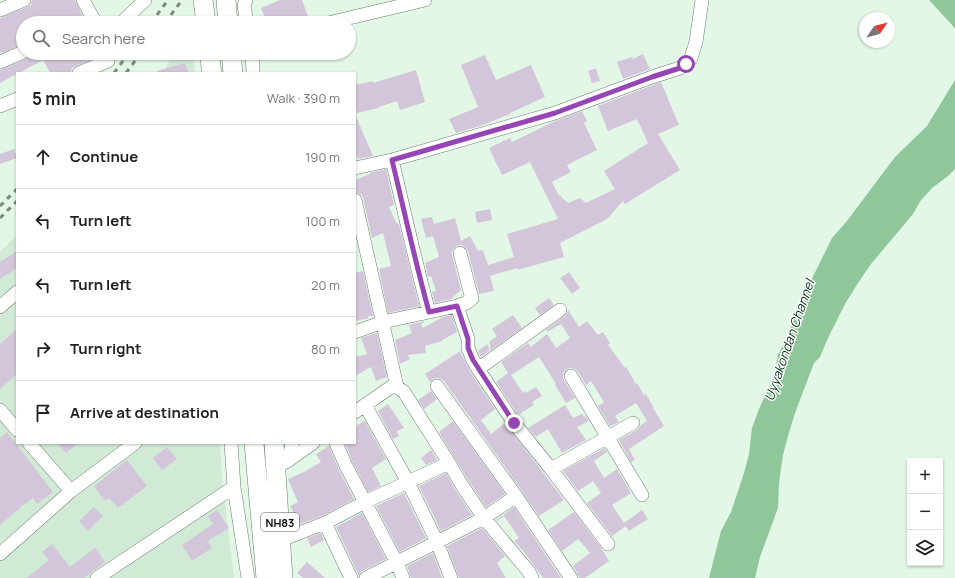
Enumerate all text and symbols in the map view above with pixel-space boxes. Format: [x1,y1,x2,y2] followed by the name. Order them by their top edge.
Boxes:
[859,12,895,48] north arrow
[16,16,356,60] search box
[30,27,52,49] icon: search
[62,28,145,49] text: Search here
[677,55,695,73] route start
[32,87,76,110] text: 5 min
[267,89,340,107] text: Walk · 390 m
[32,146,54,168] icon: ahead
[70,146,138,167] text: Continue
[305,148,340,166] text: 190 m
[32,210,54,232] icon: left
[70,210,132,231] text: Turn left
[305,212,340,230] text: 100 m
[32,274,54,296] icon: left
[70,274,132,295] text: Turn left
[760,275,819,403] water label: Uyyakondan Channel
[311,276,340,294] text: 20 m
[32,338,54,360] icon: right
[70,338,141,359] text: Turn right
[311,340,340,358] text: 80 m
[32,402,54,424] icon: arrive
[70,402,219,423] text: Arrive at destination
[505,414,523,432] route end
[907,458,943,566] map controls
[907,458,943,494] button: +
[907,494,943,530] button: −
[261,513,299,531] road number: NH83
[907,530,943,566] button: layers

